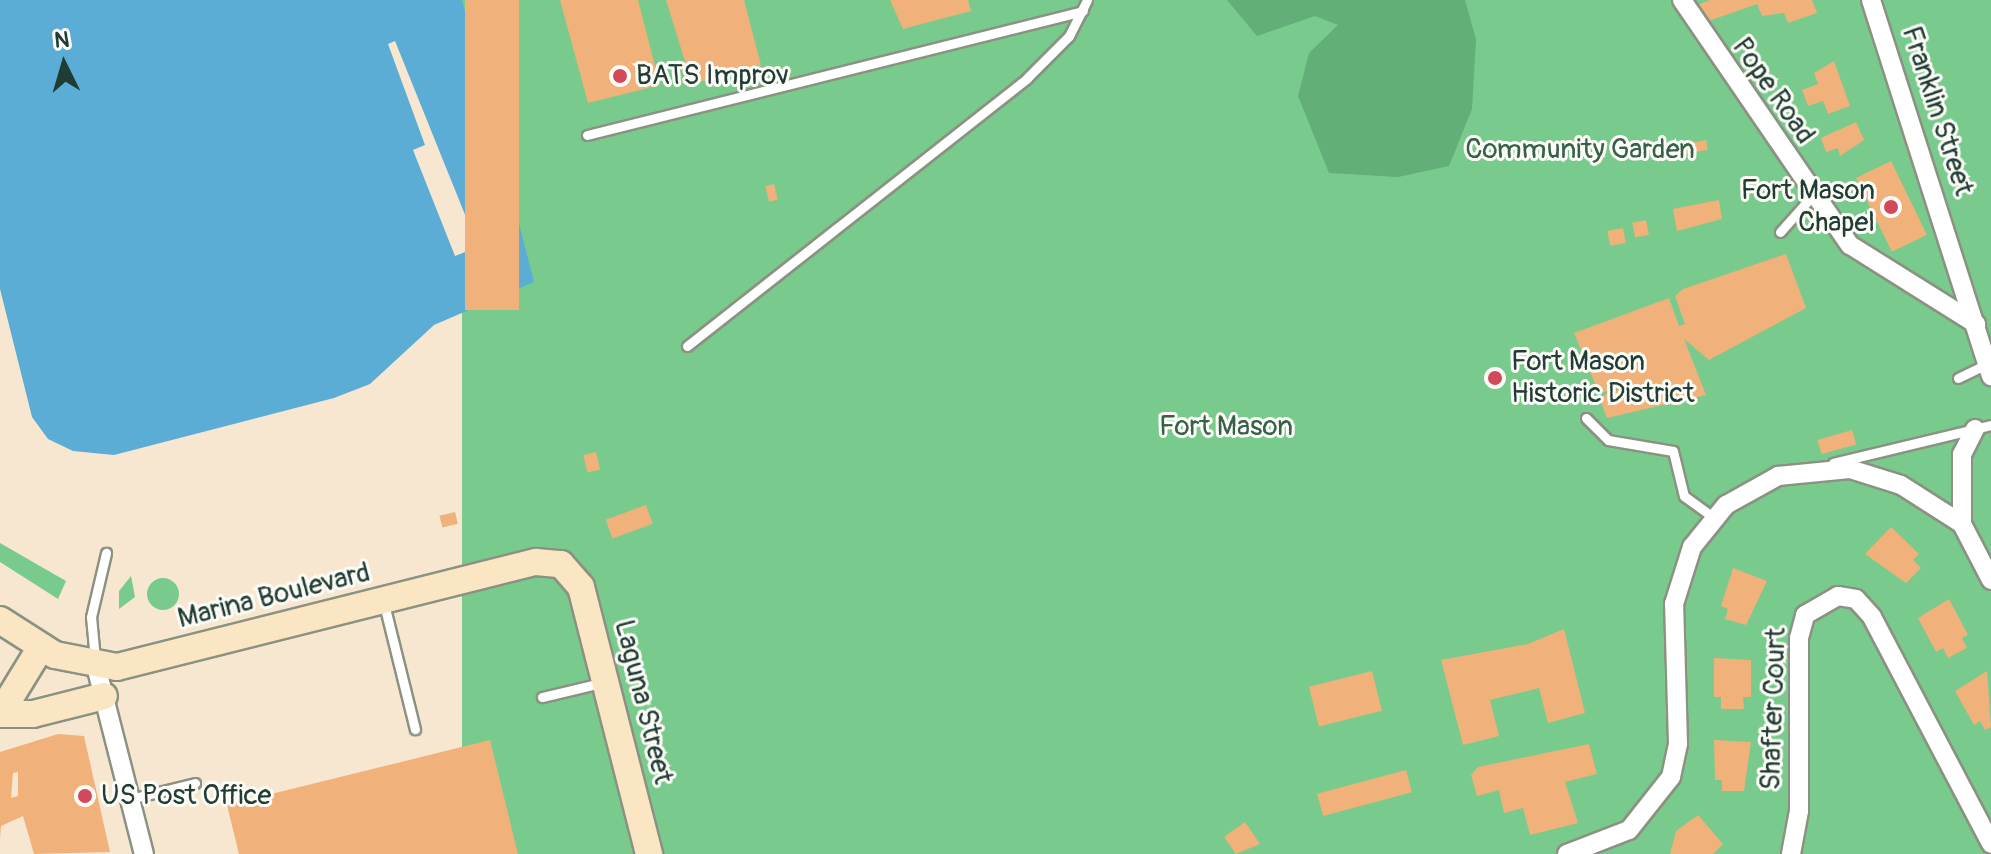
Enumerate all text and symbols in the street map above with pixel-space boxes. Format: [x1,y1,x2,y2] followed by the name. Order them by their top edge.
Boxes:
[1894,22,1980,200] street label: Franklin Street
[24,24,104,104] north arrow
[53,25,71,55] text: N
[1724,31,1822,151] street label: Pope Road
[636,59,789,93] place label: BATS Improv
[611,67,629,85] marker: BATS Improv
[1465,133,1695,167] park label: Community Garden
[1741,174,1875,240] place label: Fort Mason Chapel
[1882,198,1900,216] marker: Fort Mason Chapel
[1511,345,1695,411] place label: Fort Mason Historic District
[1486,369,1504,387] marker: Fort Mason Historic District
[1159,410,1293,444] park label: Fort Mason
[174,556,374,636] street label: Marina Boulevard
[606,616,680,788] street label: Laguna Street
[1754,627,1794,791] street label: Shafter Court
[101,779,271,813] place label: US Post Office
[76,787,94,805] marker: US Post Office

